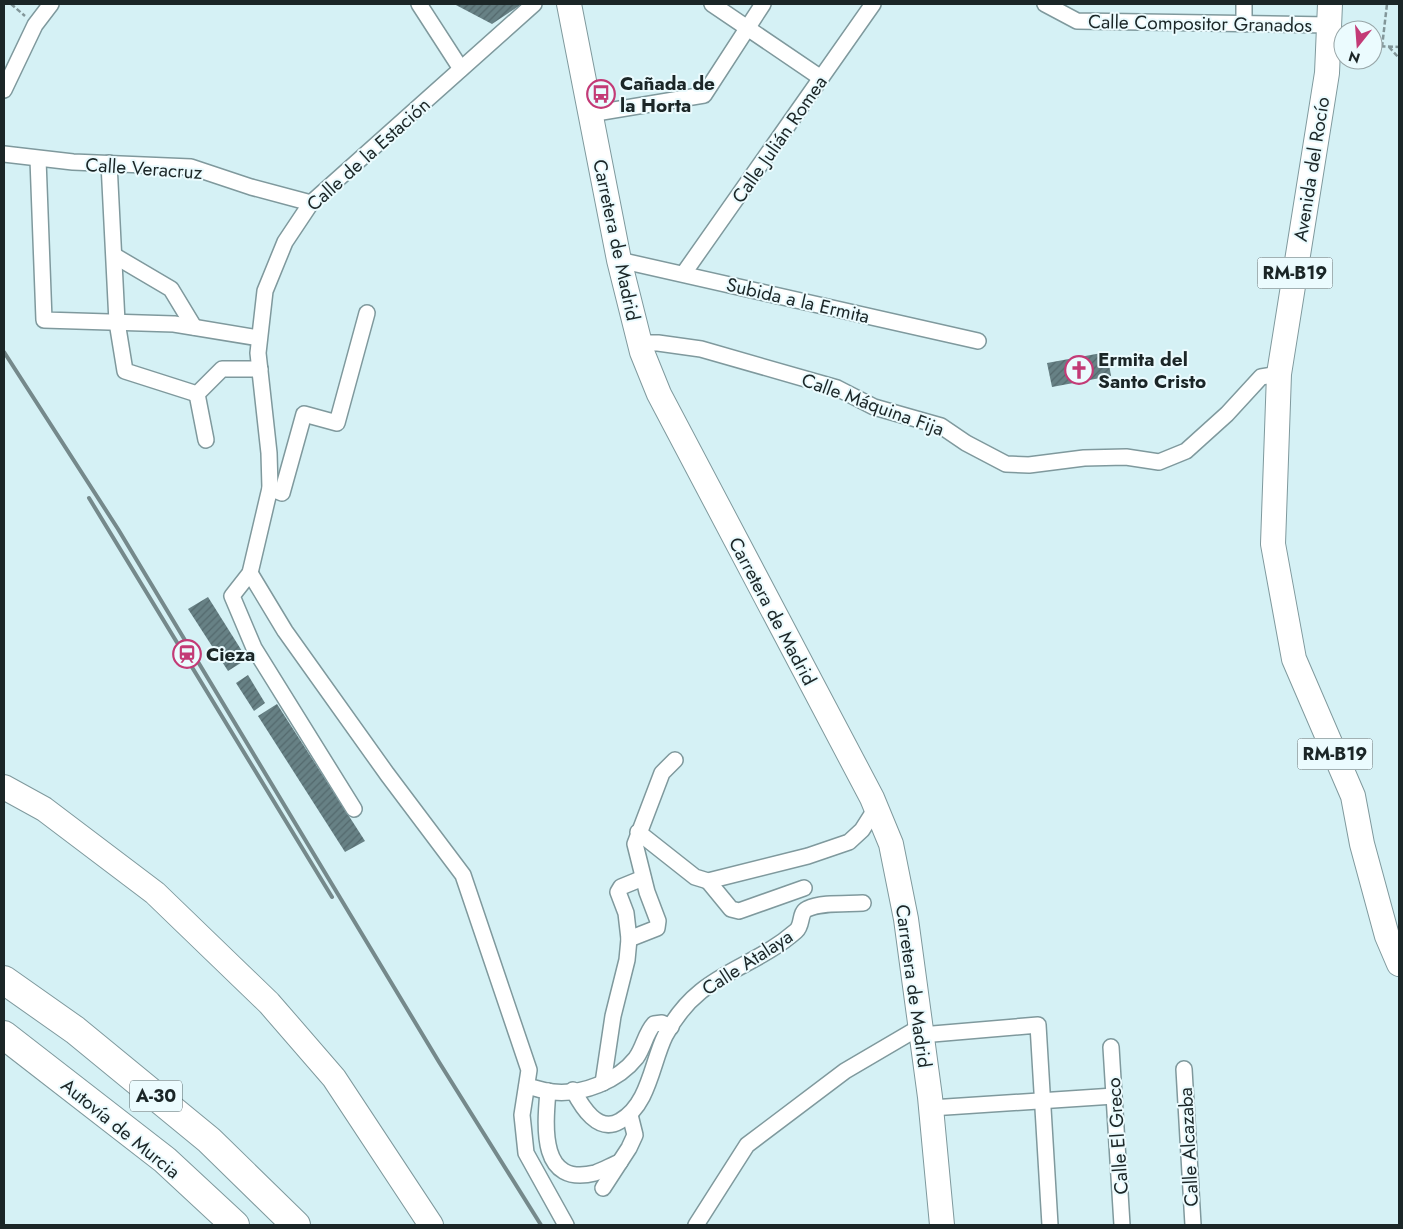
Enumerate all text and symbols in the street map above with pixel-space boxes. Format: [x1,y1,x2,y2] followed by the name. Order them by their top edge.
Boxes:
[1088,8,1312,39] street label: Calle Compositor Granados
[1333,20,1383,70] north arrow
[1346,46,1362,69] text: N
[620,70,715,119] place label: Cañada de la Horta
[725,70,833,208] street label: Calle Julián Romea
[586,79,616,109] bus stop icon: Cañada de la Horta
[301,91,436,217] street label: Calle de la Estación
[1287,95,1336,243] street label: Avenida del Rocío
[85,151,204,186] street label: Calle Veracruz
[586,157,647,323] street label: Carretera de Madrid
[1258,258,1332,288] road number: RM-B19
[724,271,872,330] street label: Subida a la Ermita
[1098,346,1206,395] place label: Ermita del Santo Cristo
[1064,355,1094,385] church icon: Ermita del Santo Cristo
[798,366,948,443] street label: Calle Máquina Fija
[722,532,823,690] street label: Carretera de Madrid
[172,639,202,669] station icon: Cieza
[206,641,255,668] place label: Cieza
[1298,739,1372,770] road number: RM-B19
[889,903,938,1069] street label: Carretera de Madrid
[696,923,798,1002] street label: Calle Atalaya
[55,1072,186,1185] street label: Autovía de Murcia
[1100,1077,1135,1195] street label: Calle El Greco
[130,1080,182,1112] road number: A-30
[1172,1087,1205,1207] street label: Calle Alcazaba

